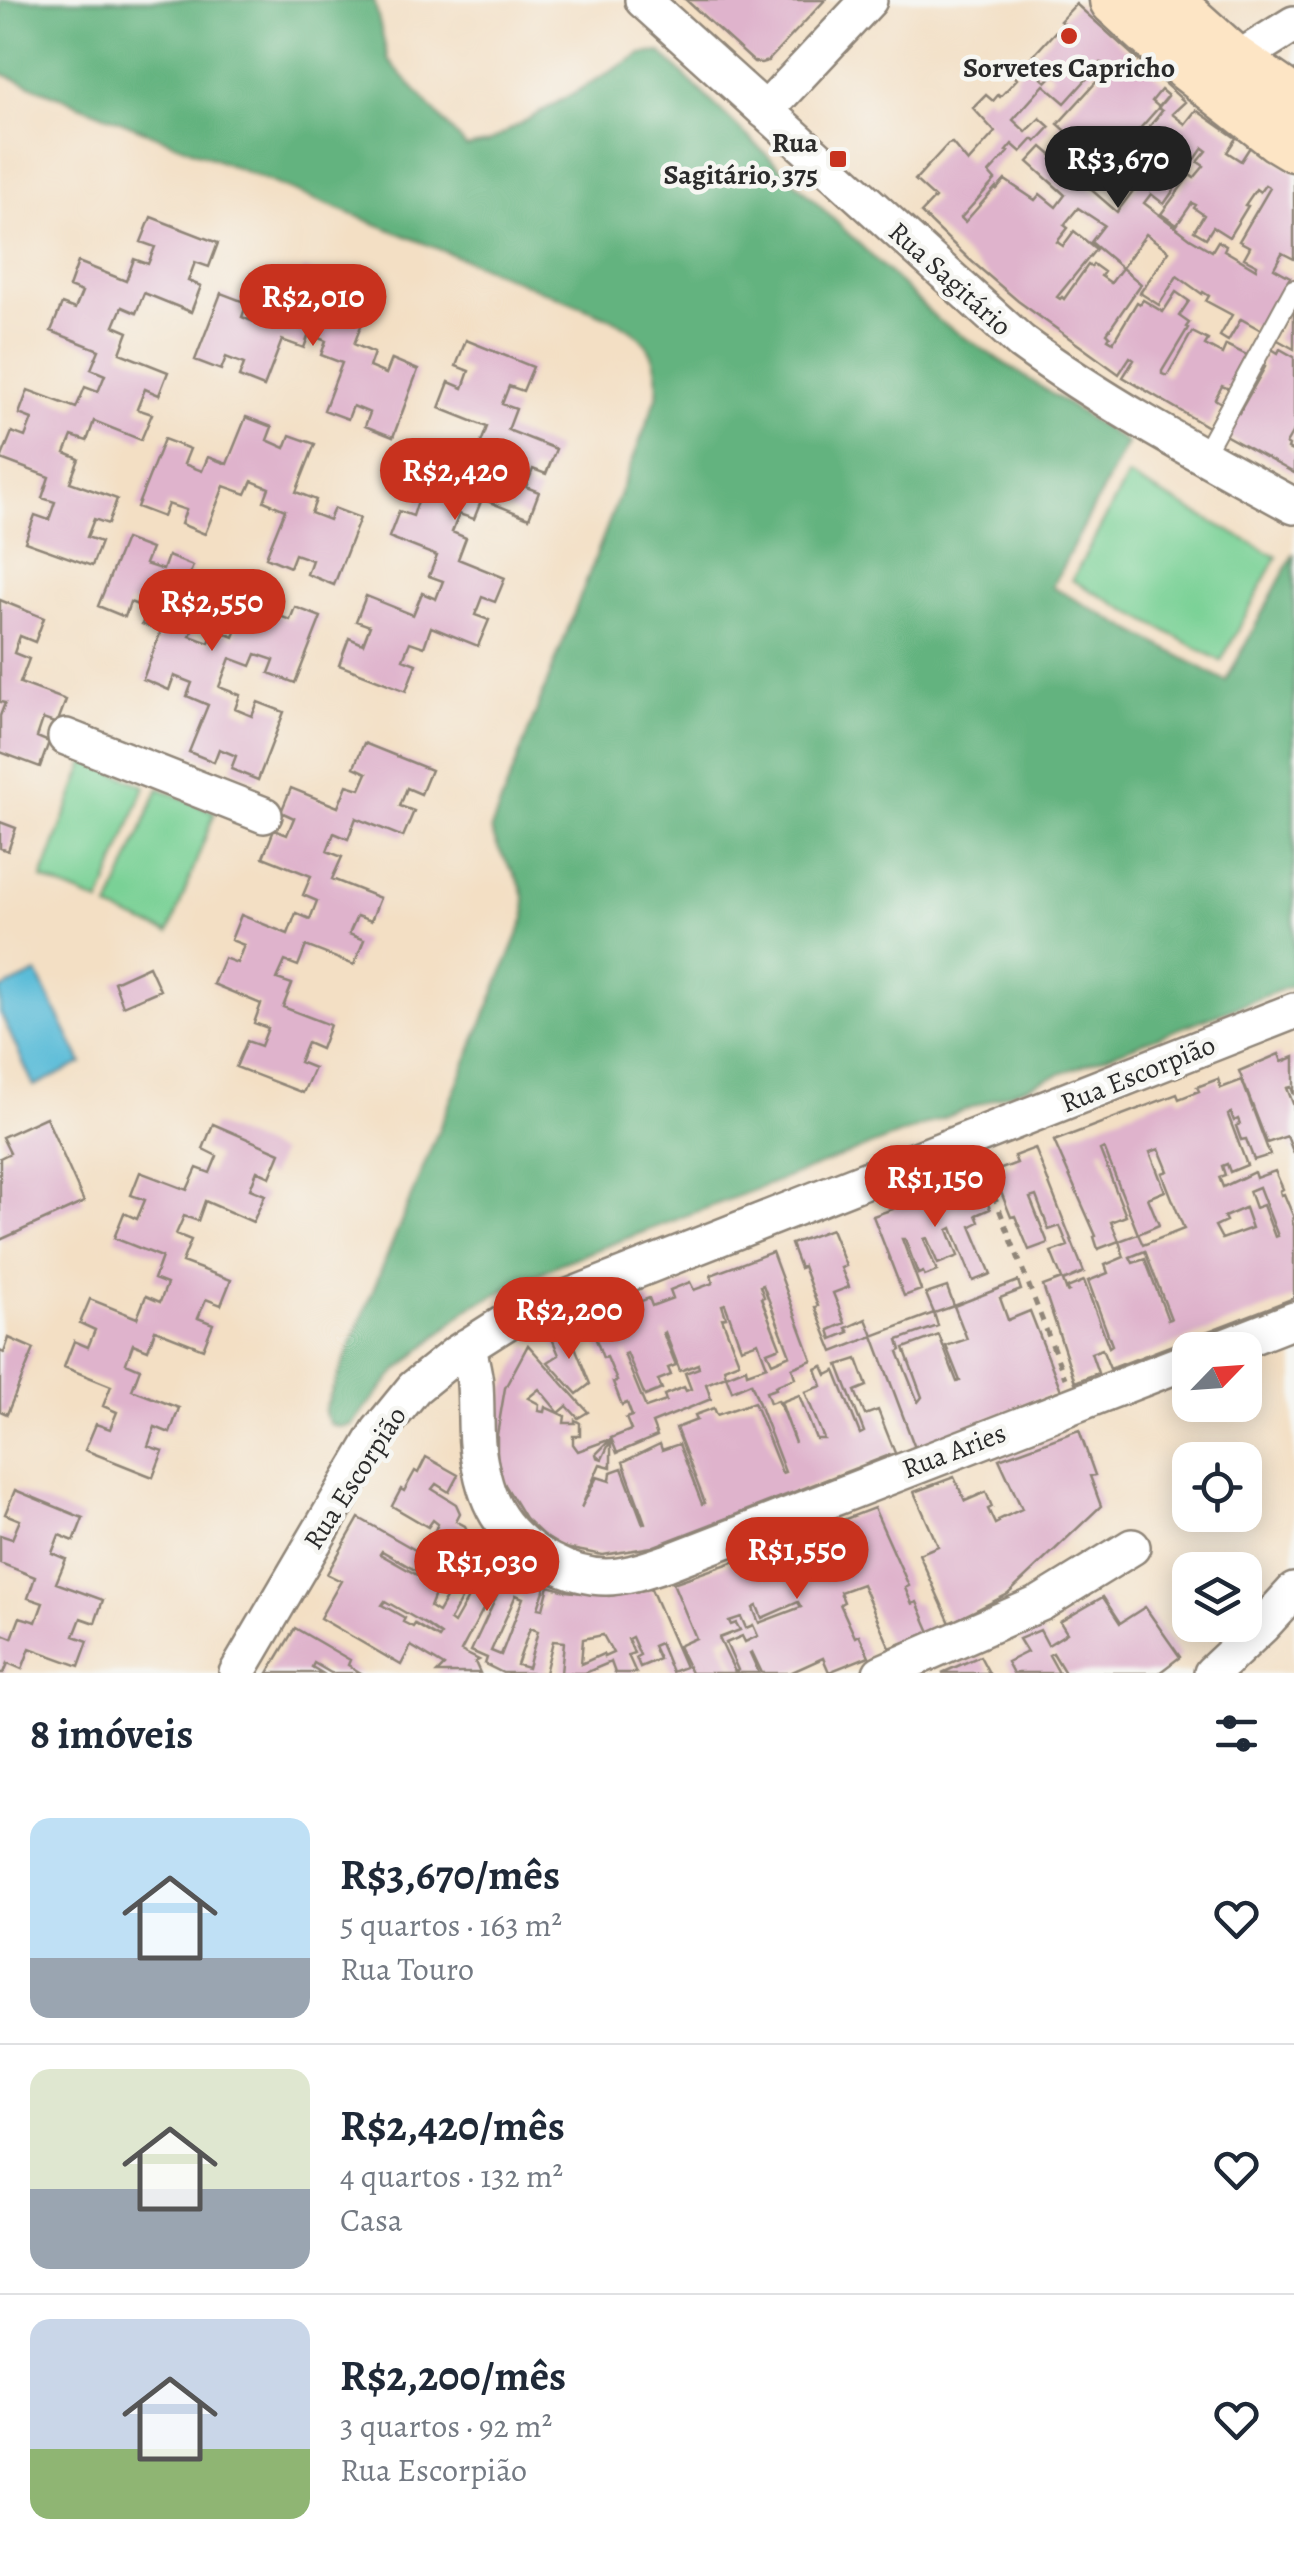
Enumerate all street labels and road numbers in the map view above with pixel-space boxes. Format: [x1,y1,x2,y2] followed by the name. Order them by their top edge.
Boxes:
[880,213,1020,345] street label: Rua Sagitário
[1055,1026,1221,1122] street label: Rua Escorpião
[295,1399,415,1557] street label: Rua Escorpião
[897,1414,1011,1488] street label: Rua Aries

